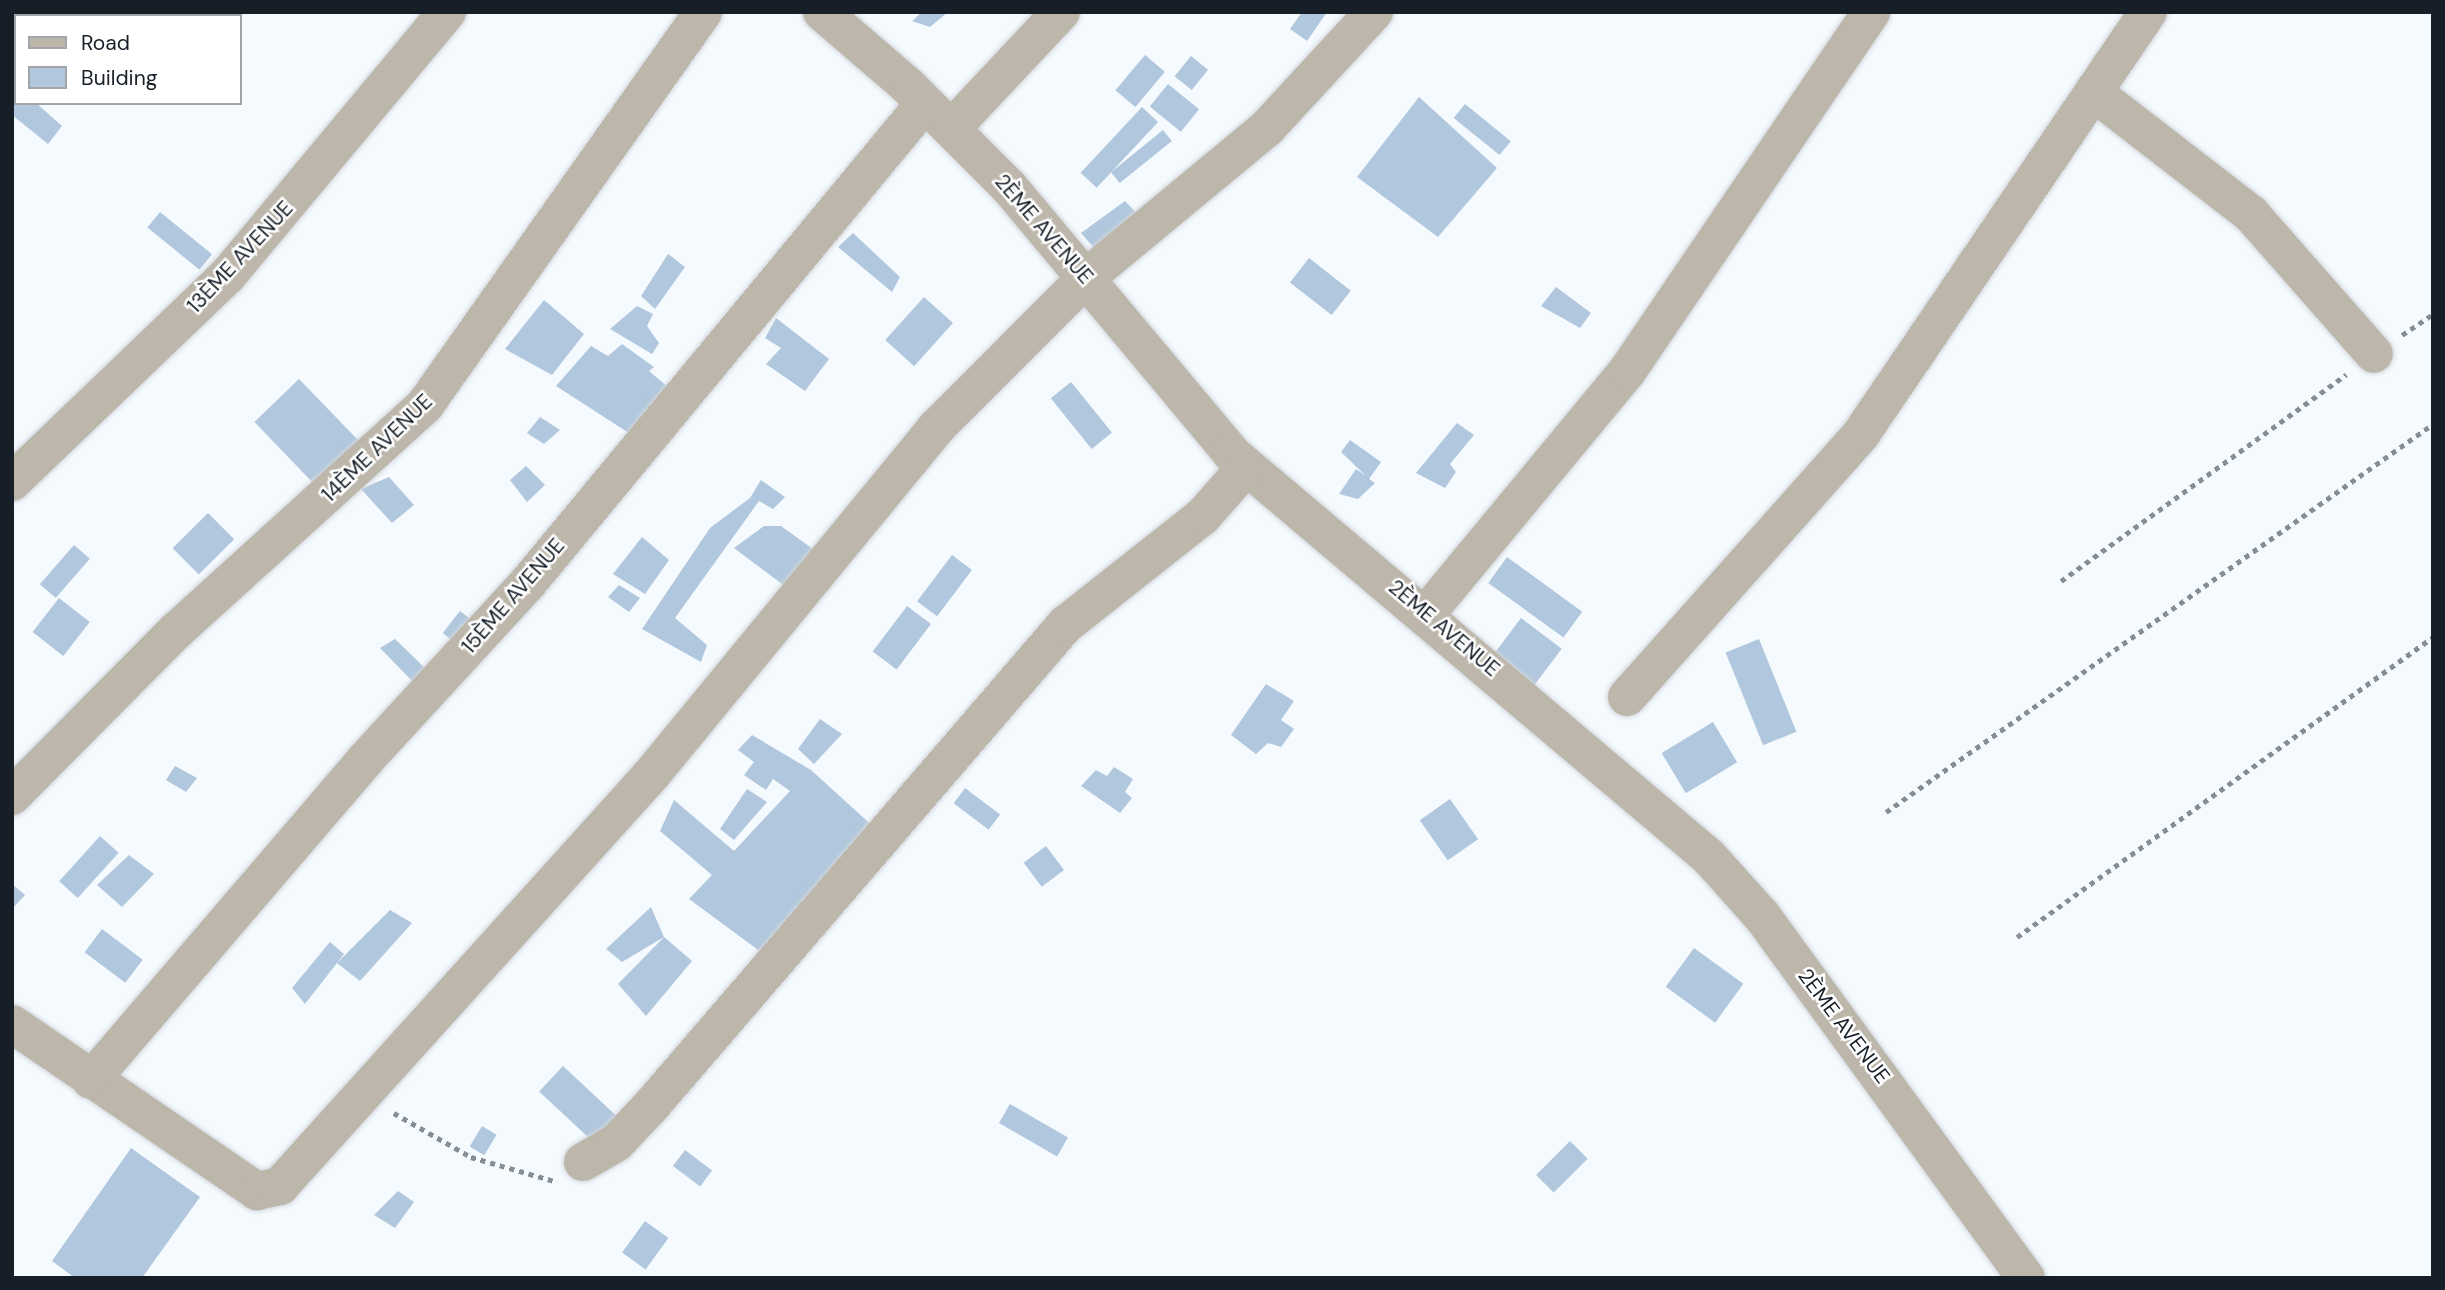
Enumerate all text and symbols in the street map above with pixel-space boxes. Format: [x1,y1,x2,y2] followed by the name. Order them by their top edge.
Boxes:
[14,14,242,105] legend
[81,29,130,57] text: Road
[81,64,157,92] text: Building
[990,169,1098,289] street label: 2ÈME AVENUE
[182,196,298,318] street label: 13ÈME AVENUE
[316,389,438,507] street label: 14ÈME AVENUE
[456,533,570,659] street label: 15ÈME AVENUE
[1383,574,1505,682] street label: 2ÈME AVENUE
[1793,964,1895,1088] street label: 2ÈME AVENUE

